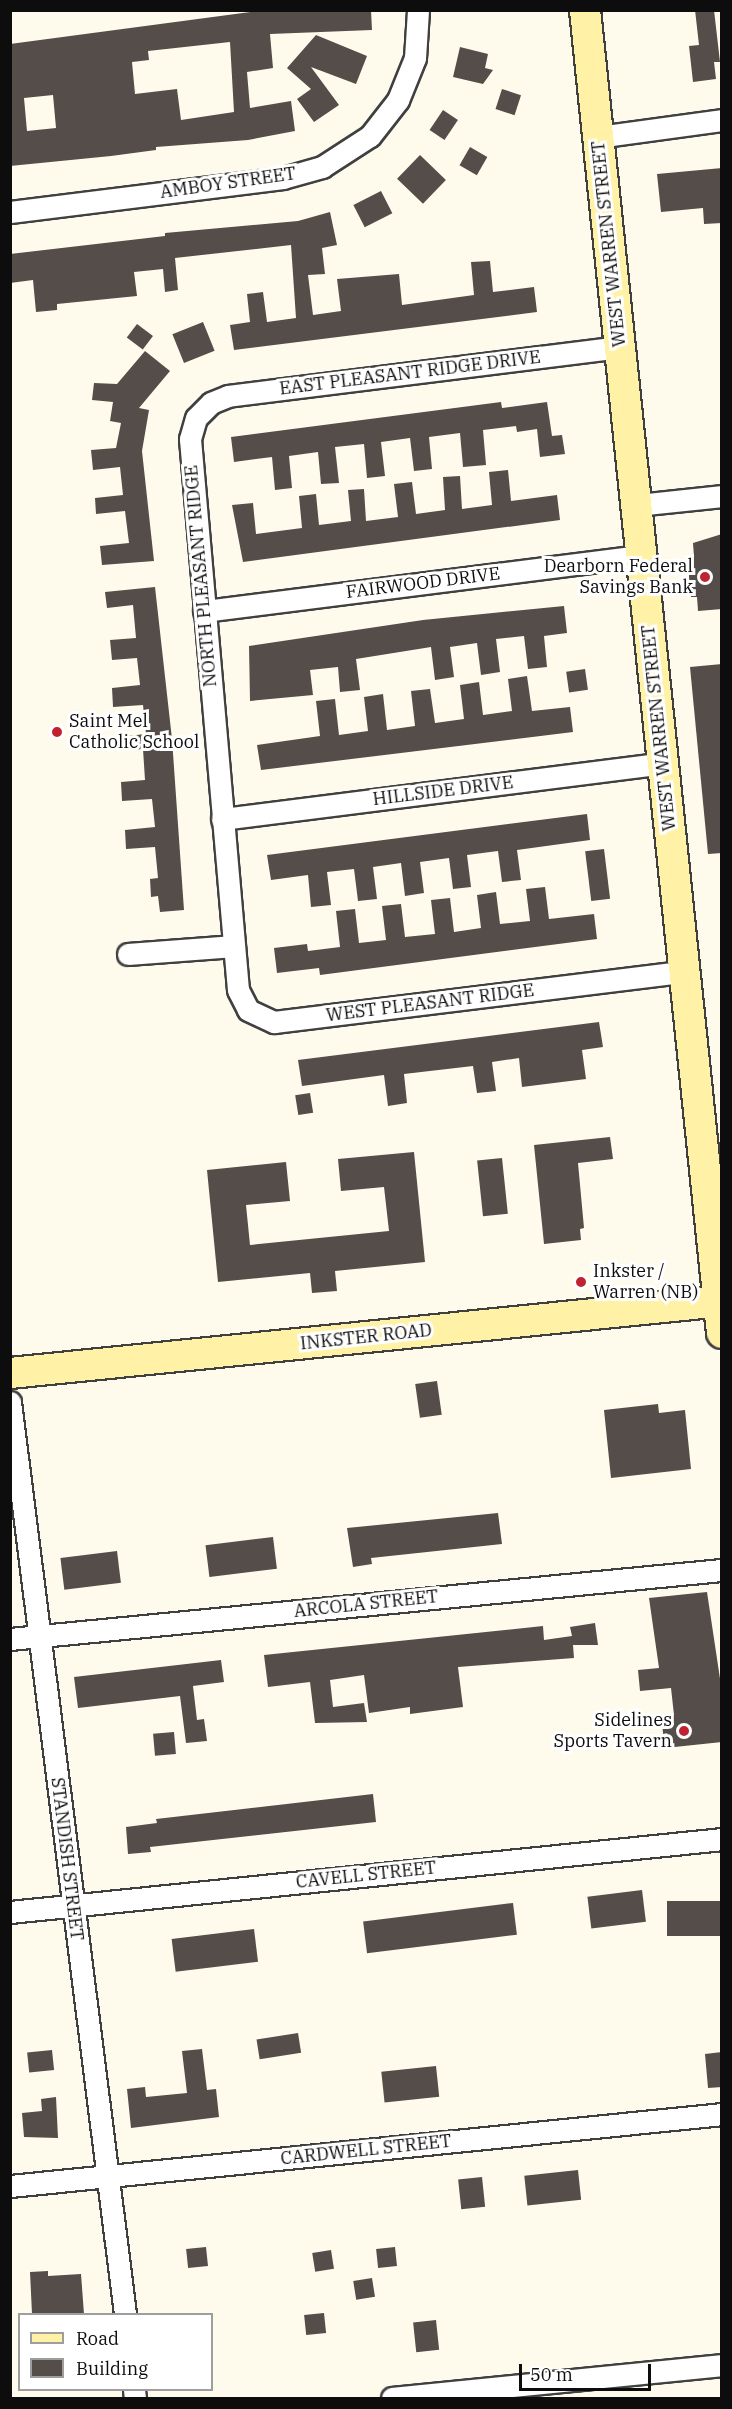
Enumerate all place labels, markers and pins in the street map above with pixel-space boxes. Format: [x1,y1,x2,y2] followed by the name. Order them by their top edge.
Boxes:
[544,556,693,598] place label: Dearborn Federal Savings Bank
[698,570,712,584] marker: Dearborn Federal Savings Bank
[69,711,199,754] place label: Saint Mel Catholic School
[50,725,64,739] marker: Saint Mel Catholic School
[593,1261,698,1304] place label: Inkster / Warren (NB)
[574,1275,588,1289] marker: Inkster / Warren (NB)
[554,1710,672,1752] place label: Sidelines Sports Tavern
[677,1724,691,1738] marker: Sidelines Sports Tavern

